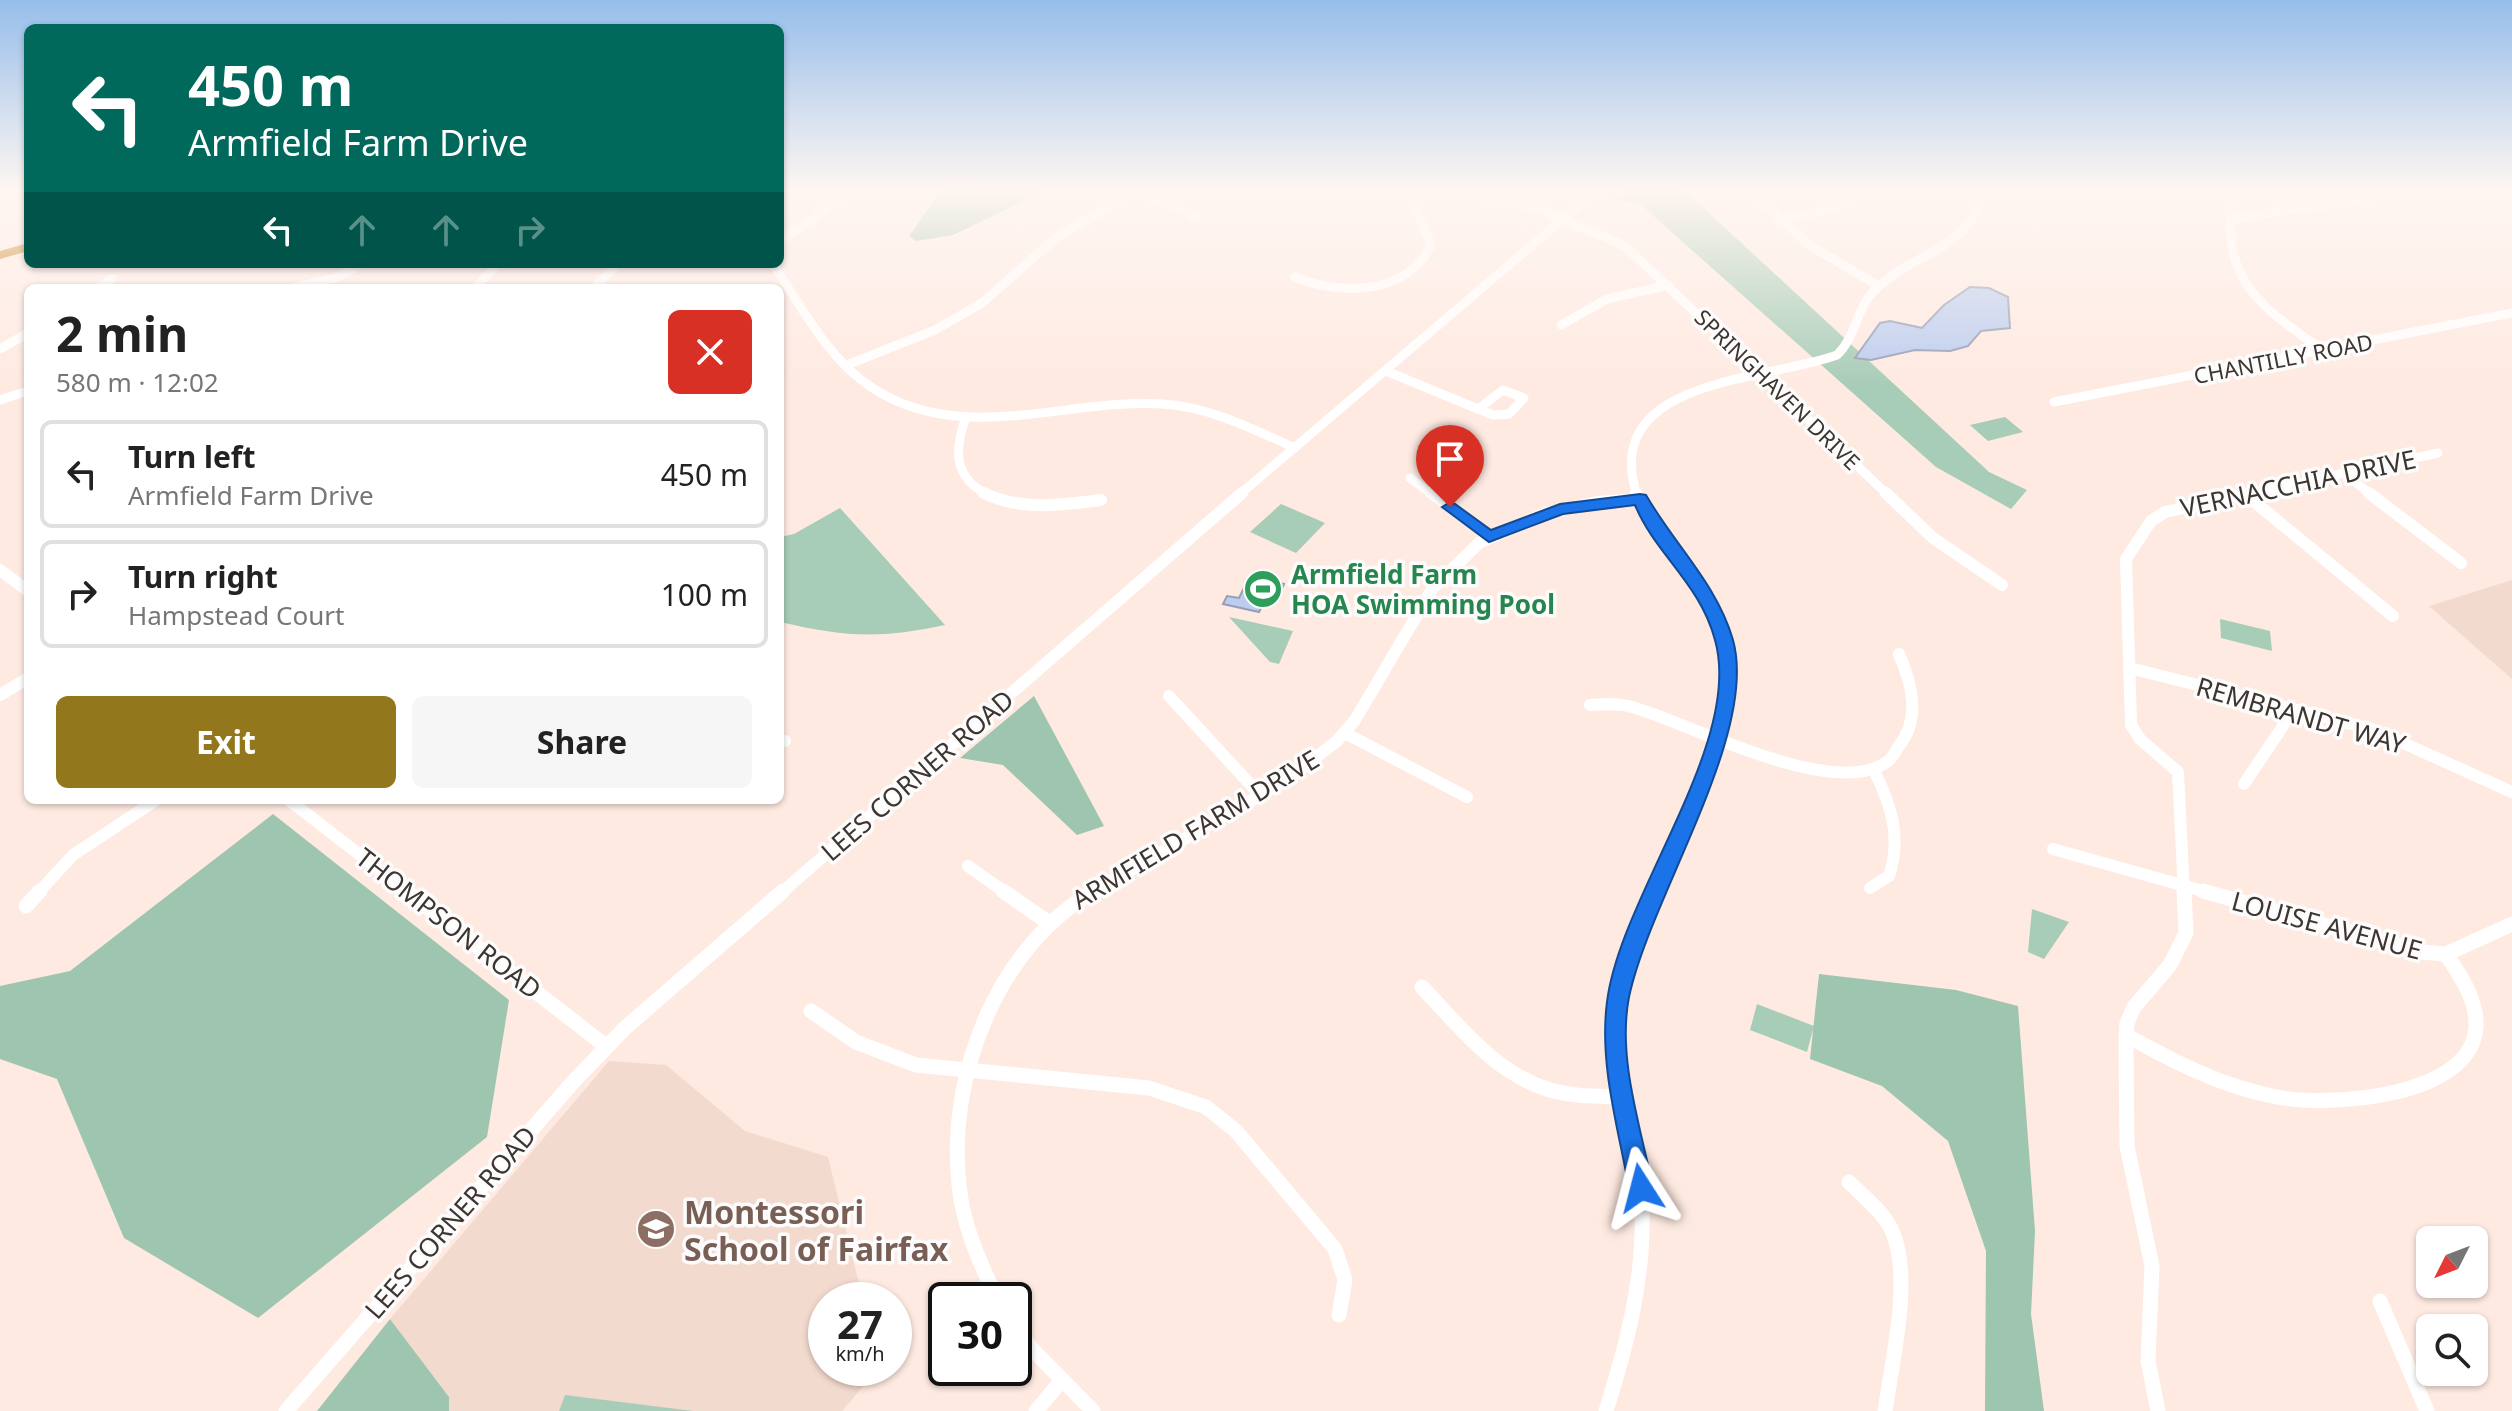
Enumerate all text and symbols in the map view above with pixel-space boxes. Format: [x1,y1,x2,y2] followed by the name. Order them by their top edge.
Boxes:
[188,46,353,122] text: 450 m
[56,56,160,160] icon: left
[188,118,528,167] text: Armfield Farm Drive
[256,208,300,252] icon: left
[340,208,384,252] icon: ahead
[424,208,468,252] icon: ahead
[508,208,552,252] icon: right
[56,301,188,366] text: 2 min
[1689,302,1867,476] street label: SPRINGHAVEN DRIVE
[668,310,752,394] button: close
[2191,326,2375,390] street label: CHANTILLY ROAD
[56,364,219,400] text: 580 m · 12:02
[1416,425,1484,507] pin
[128,436,256,477] text: Turn left
[1428,437,1472,481] icon: arrive
[2177,440,2419,526] street label: VERNACCHIA DRIVE
[60,452,104,496] icon: left
[661,454,748,495] text: 450 m
[128,477,374,513] text: Armfield Farm Drive
[128,556,278,597] text: Turn right
[1291,556,1555,622] place label: Armfield Farm HOA Swimming Pool
[1242,568,1284,610] sports icon: Armfield Farm HOA Swimming Pool
[60,572,104,616] icon: right
[661,574,748,615] text: 100 m
[128,597,344,633] text: Hampstead Court
[2192,668,2410,762] street label: REMBRANDT WAY
[813,681,1021,869] street label: LEES CORNER ROAD
[56,696,396,788] button: Exit
[412,696,752,788] button: Share
[1065,741,1325,917] street label: ARMFIELD FARM DRIVE
[349,839,549,1007] street label: THOMPSON ROAD
[2228,882,2426,968] street label: LOUISE AVENUE
[356,1118,544,1326] street label: LEES CORNER ROAD
[1599,1146,1683,1230] position arrow
[684,1190,949,1270] place label: Montessori School of Fairfax
[635,1208,677,1250] school or university icon: Montessori School of Fairfax
[2416,1226,2488,1298] north arrow
[2416,1226,2488,1386] map controls
[928,1282,1032,1386] speed limit sign: 30
[837,1296,883,1351] text: 27
[2416,1314,2488,1386] button: search
[835,1340,885,1367] text: km/h

